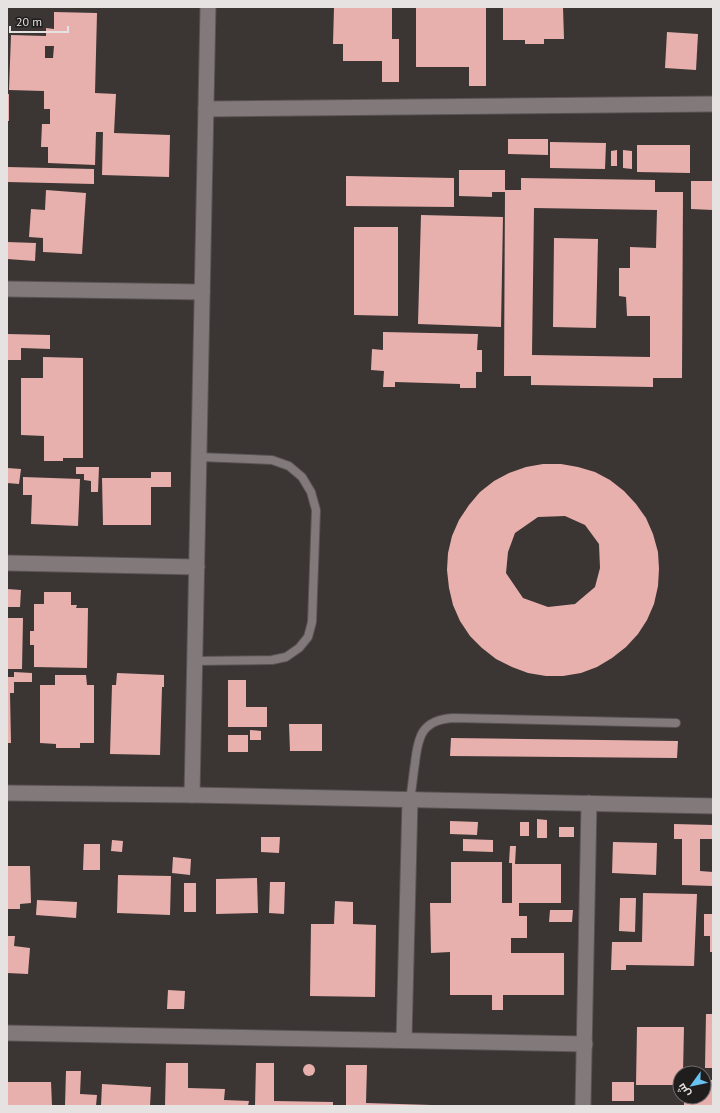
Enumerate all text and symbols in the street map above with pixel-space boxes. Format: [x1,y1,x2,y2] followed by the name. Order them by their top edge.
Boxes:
[10,8,68,34] scale bar
[16,14,42,29] text: 20 m
[672,1065,712,1105] north arrow
[674,1081,693,1100] text: ش

